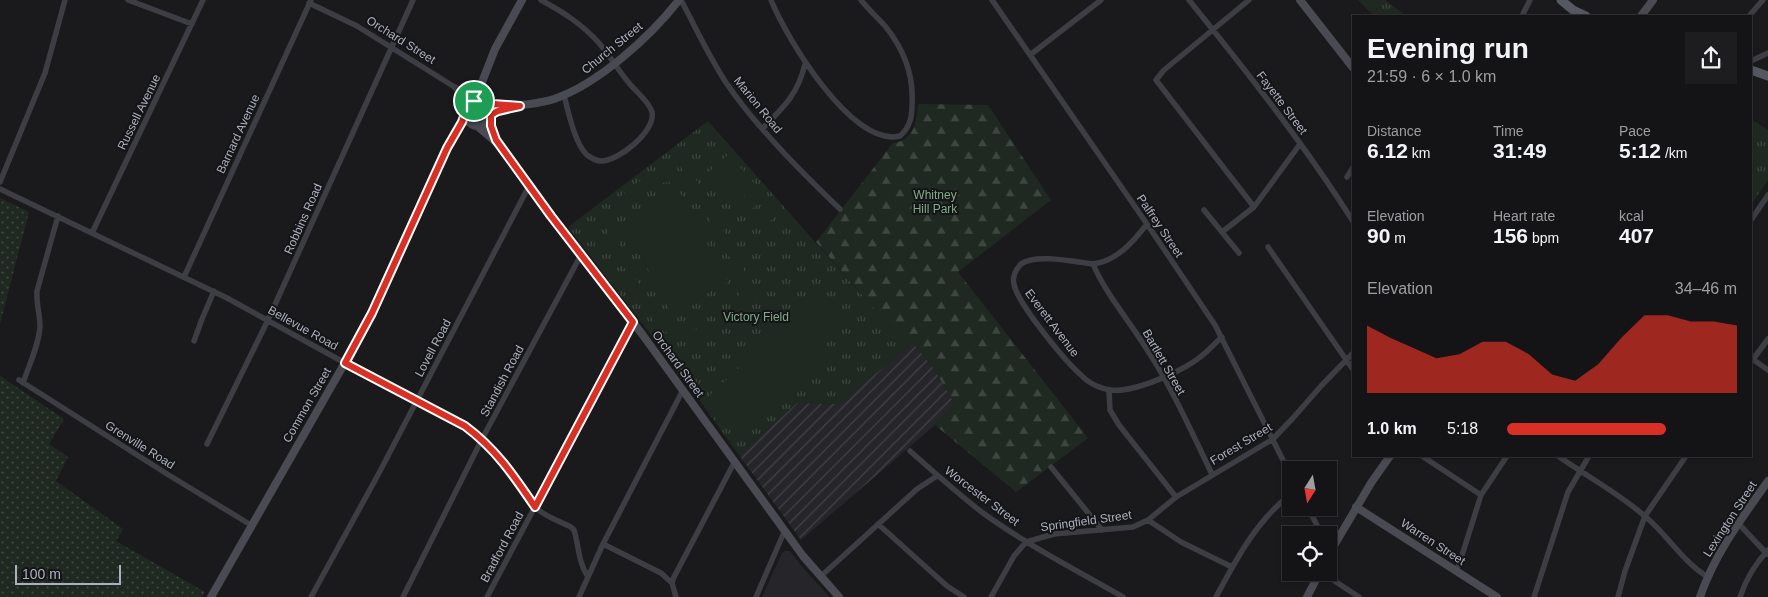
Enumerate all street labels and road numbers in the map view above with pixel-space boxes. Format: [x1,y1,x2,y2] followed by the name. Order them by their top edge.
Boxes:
[364,13,439,67] street label: Orchard Street
[579,19,646,77] street label: Church Street
[1254,69,1311,138] street label: Fayette Street
[115,72,164,152] street label: Russell Avenue
[731,74,785,136] street label: Marion Road
[214,92,263,176] street label: Barnard Avenue
[281,181,325,257] street label: Robbins Road
[1134,192,1186,261] street label: Palfrey Street
[1022,286,1082,360] street label: Everett Avenue
[265,303,341,353] street label: Bellevue Road
[412,317,454,379] street label: Lovell Road
[1140,327,1189,398] street label: Bartlett Street
[649,328,707,400] street label: Orchard Street
[477,343,527,419] street label: Standish Road
[280,365,334,445] street label: Common Street
[103,418,177,472] street label: Grenville Road
[1208,420,1275,468] street label: Forest Street
[942,463,1023,529] street label: Worcester Street
[1700,478,1760,559] street label: Lexington Street
[1039,508,1133,534] street label: Springfield Street
[477,509,527,585] street label: Bradford Road
[1398,516,1469,568] street label: Warren Street

